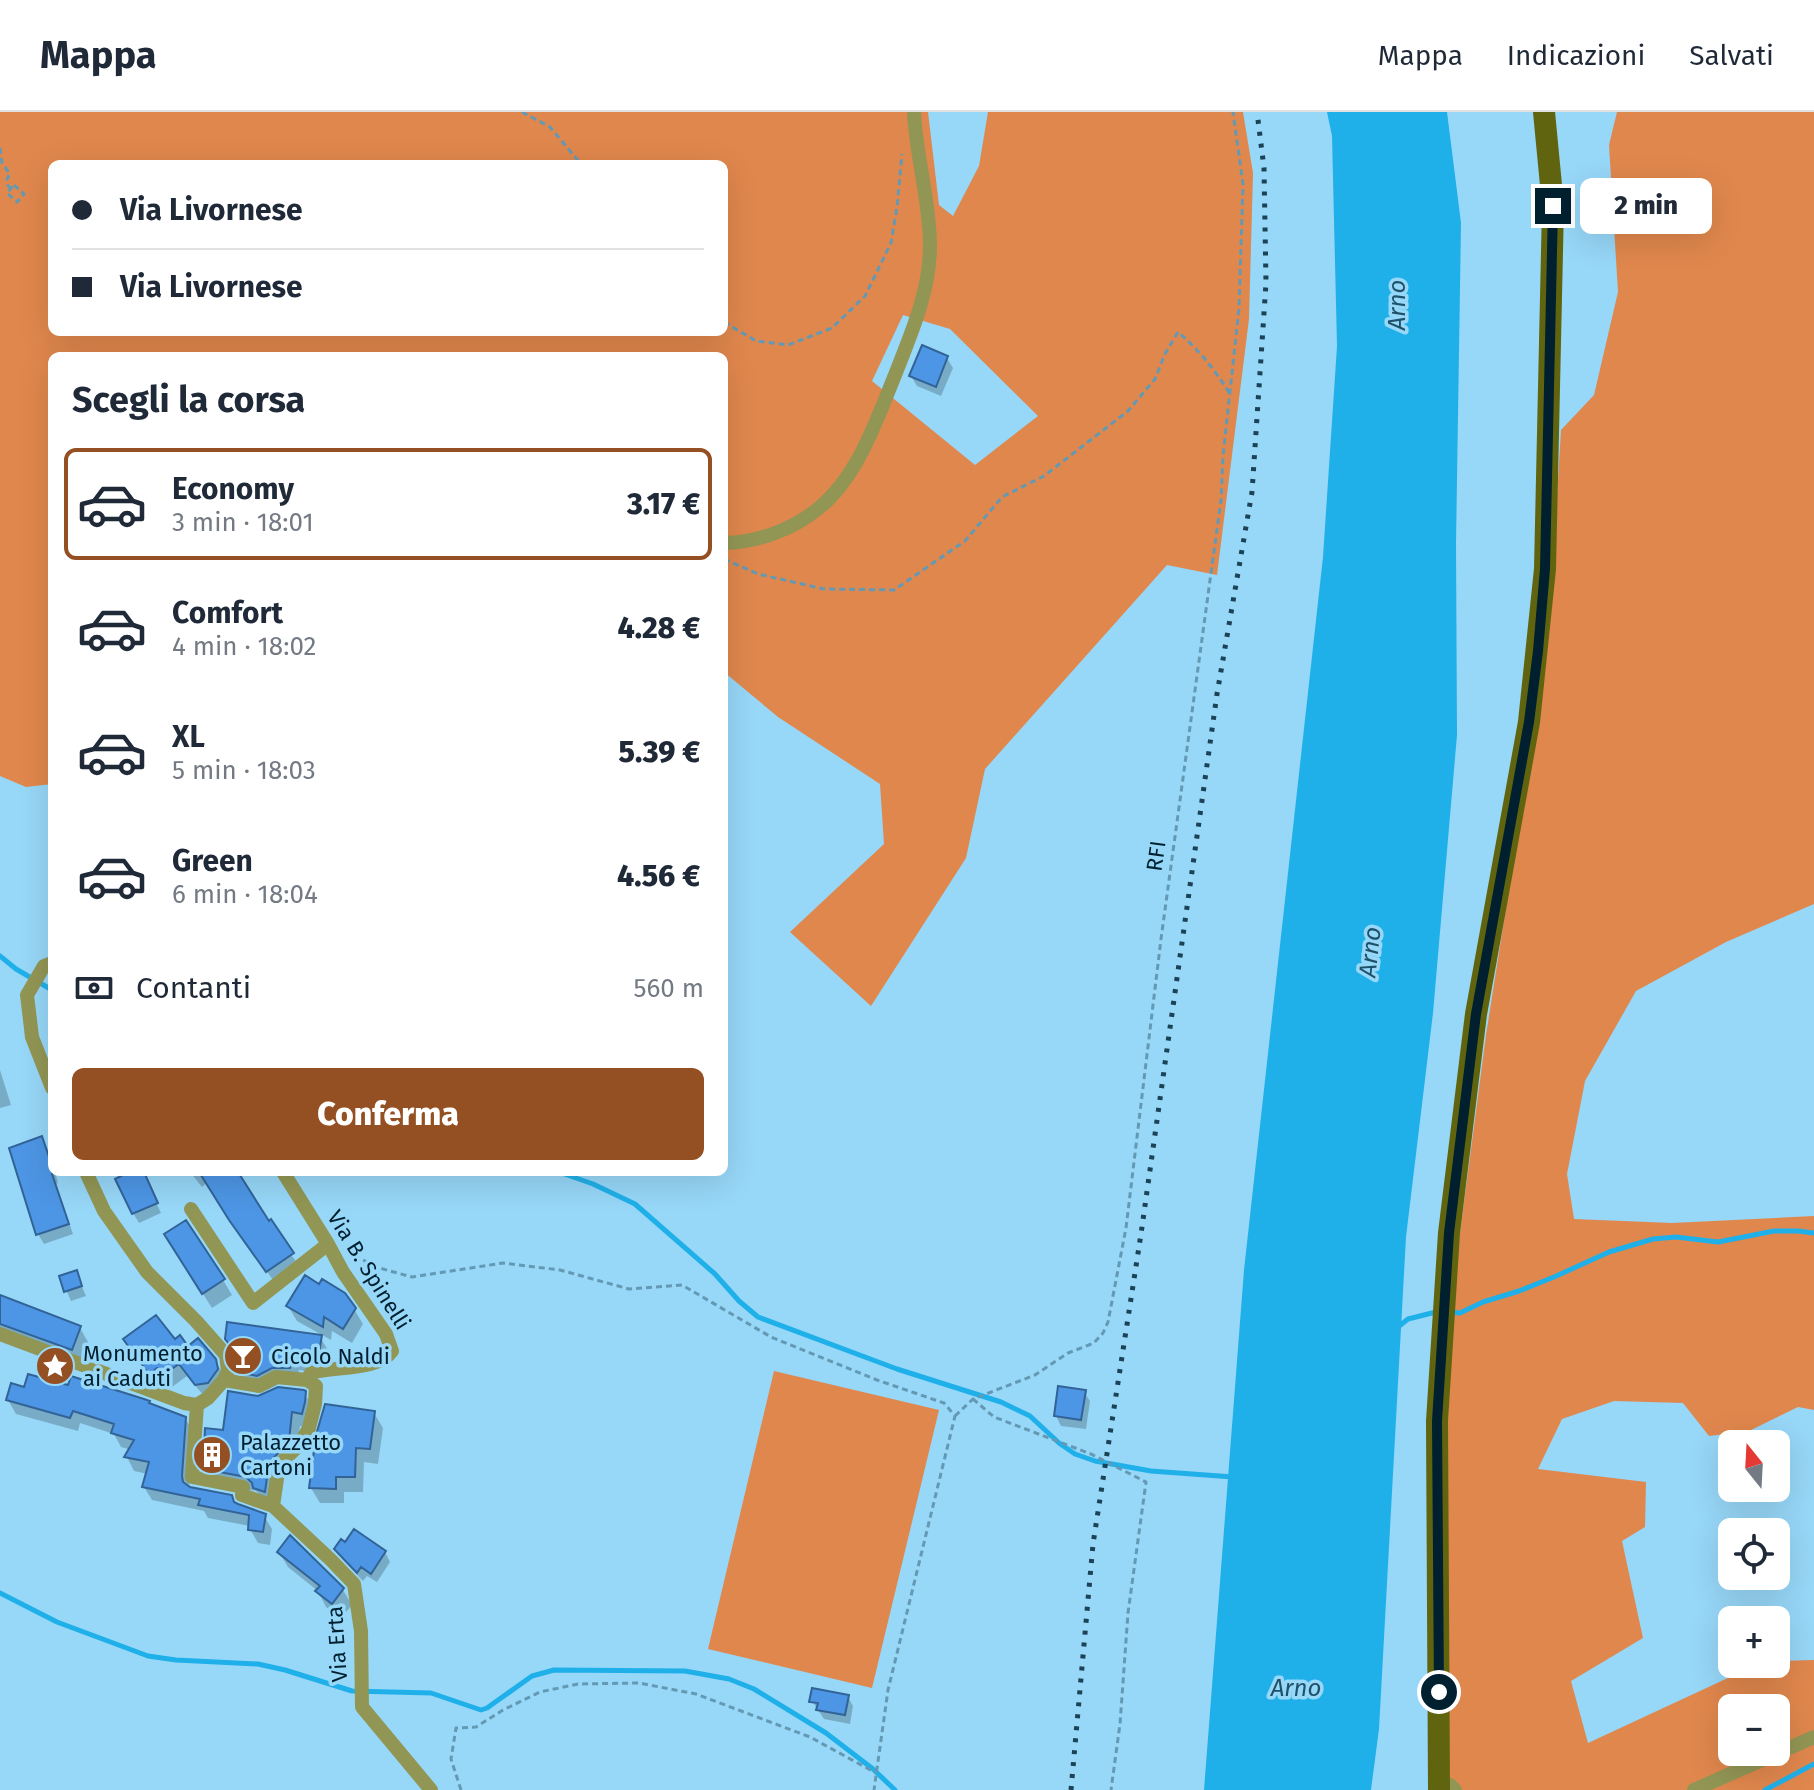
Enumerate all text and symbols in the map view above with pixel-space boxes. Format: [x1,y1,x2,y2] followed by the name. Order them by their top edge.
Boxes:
[40,32,157,78] text: Mappa
[1378,39,1463,72] text: Mappa
[1507,39,1645,72] text: Indicazioni
[1689,39,1774,72] text: Salvati
[1581,178,1713,234] callout: 2 min
[1535,188,1571,224] route end
[1614,190,1678,221] text: 2 min
[120,192,303,228] text: Via Livornese
[120,269,303,305] text: Via Livornese
[1383,280,1411,331] water label: Arno
[72,378,305,422] text: Scegli la corsa
[76,468,148,540] icon: car
[172,471,294,507] text: Economy
[627,486,700,522] text: 3.17 €
[172,507,314,538] text: 3 min · 18:01
[76,592,148,664] icon: car
[172,595,283,631] text: Comfort
[617,610,700,646] text: 4.28 €
[172,631,316,662] text: 4 min · 18:02
[76,716,148,788] icon: car
[172,719,205,755] text: XL
[619,734,700,770] text: 5.39 €
[172,755,316,786] text: 5 min · 18:03
[1141,839,1171,873] street label: RFI
[76,840,148,912] icon: car
[172,843,253,879] text: Green
[617,858,700,894] text: 4.56 €
[172,879,318,910] text: 6 min · 18:04
[1353,925,1387,980] water label: Arno
[72,966,116,1010] icon: cash
[136,970,251,1006] text: Contanti
[633,973,704,1004] text: 560 m
[72,1068,704,1160] button: Conferma
[322,1205,416,1335] street label: Via B. Spinelli
[222,1335,264,1377] bar icon: Cicolo Naldi
[83,1340,203,1392] place label: Monumento ai Caduti
[271,1343,390,1370] place label: Cicolo Naldi
[34,1345,76,1387] place icon: Monumento ai Caduti
[240,1429,341,1481] place label: Palazzetto Cartoni
[1718,1430,1790,1502] north arrow
[1718,1430,1790,1766] map controls
[191,1434,233,1476] building icon: Palazzetto Cartoni
[1718,1518,1790,1590] button: locate
[321,1605,353,1683] street label: Via Erta
[1718,1606,1790,1678] button: +
[1270,1674,1321,1702] water label: Arno
[1421,1674,1457,1710] route start
[1718,1694,1790,1766] button: −

